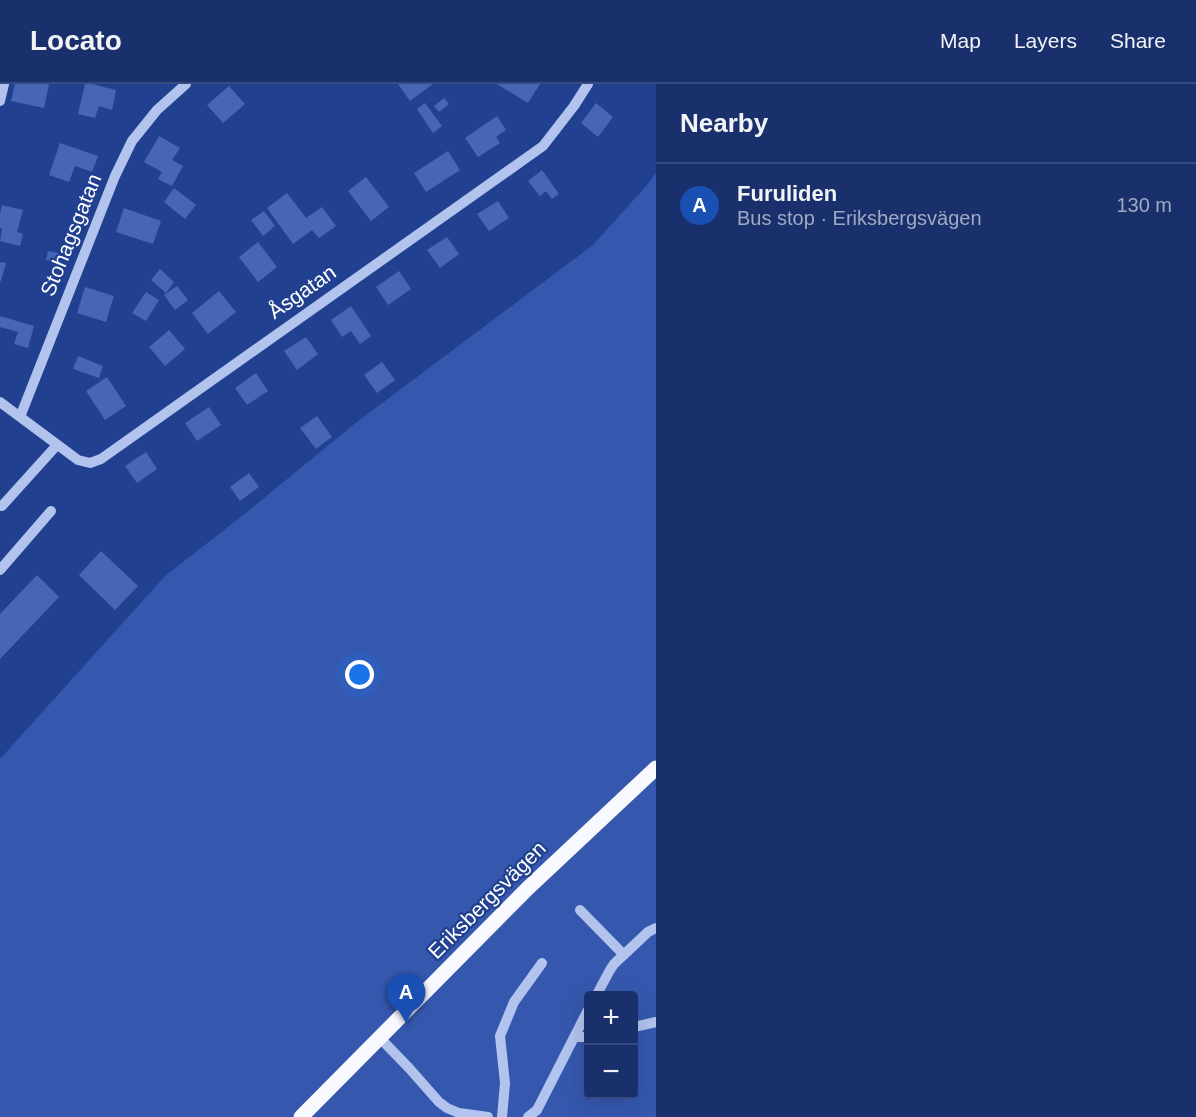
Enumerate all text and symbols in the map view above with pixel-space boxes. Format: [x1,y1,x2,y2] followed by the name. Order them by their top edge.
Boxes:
[30,25,122,56] text: Locato
[940,29,981,52] text: Map
[1014,29,1077,52] text: Layers
[1110,29,1166,52] text: Share
[680,108,768,138] text: Nearby
[36,170,105,299] street label: Stohagsgatan
[737,181,837,206] text: Furuliden
[692,194,707,216] text: A
[1116,194,1172,216] text: 130 m
[737,207,982,229] text: Bus stop · Eriksbergsvägen
[264,260,340,323] street label: Åsgatan
[345,660,374,689] your location
[423,836,550,963] street label: Eriksbergsvägen
[386,974,426,1023] pin: A
[584,991,638,1099] map controls
[584,991,638,1045] button: +
[584,1045,638,1099] button: −

